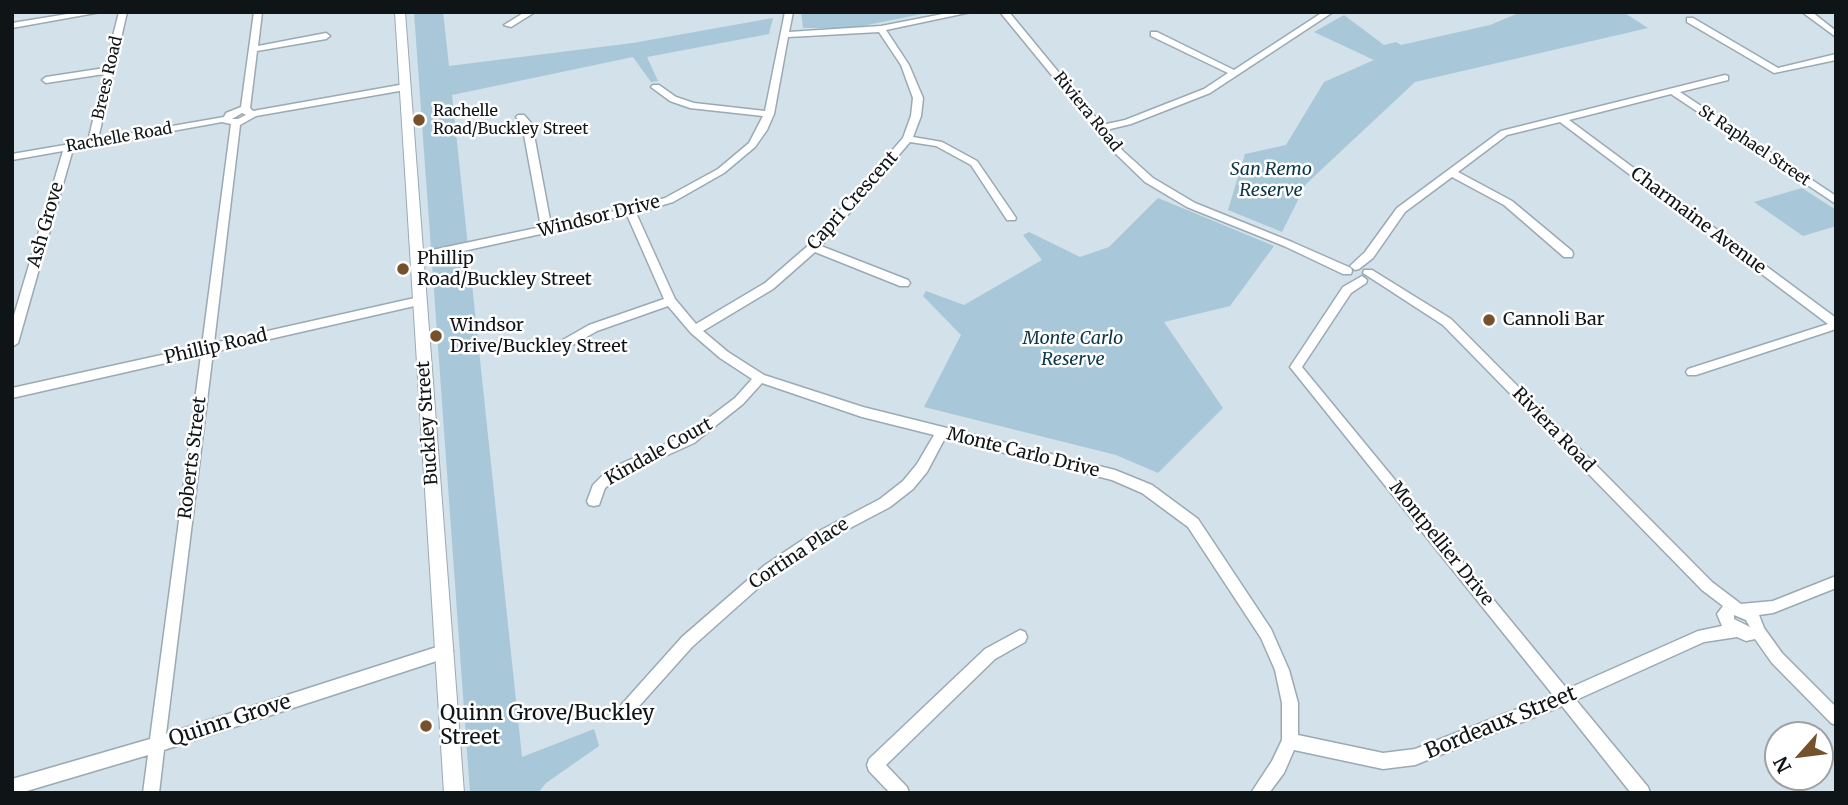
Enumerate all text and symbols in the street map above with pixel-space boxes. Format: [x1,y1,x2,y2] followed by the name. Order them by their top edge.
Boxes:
[89,34,127,122] street label: Brees Road
[1049,68,1125,156] street label: Riviera Road
[433,101,588,139] place label: Rachelle Road/Buckley Street
[1694,101,1814,191] street label: St Raphael Street
[411,112,427,128] marker: Rachelle Road/Buckley Street
[64,119,174,157] street label: Rachelle Road
[803,147,903,255] street label: Capri Crescent
[1230,159,1312,202] park label: San Remo Reserve
[1626,163,1770,279] street label: Charmaine Avenue
[24,180,68,270] street label: Ash Grove
[536,191,662,243] street label: Windsor Drive
[417,248,592,290] place label: Phillip Road/Buckley Street
[395,261,411,277] marker: Phillip Road/Buckley Street
[1503,309,1605,331] place label: Cannoli Bar
[1481,312,1497,328] marker: Cannoli Bar
[450,315,628,358] place label: Windsor Drive/Buckley Street
[163,325,269,369] street label: Phillip Road
[428,328,444,344] marker: Windsor Drive/Buckley Street
[1023,328,1123,370] park label: Monte Carlo Reserve
[413,360,443,486] street label: Buckley Street
[1507,383,1599,477] street label: Riviera Road
[175,395,211,521] street label: Roberts Street
[602,414,716,490] street label: Kindale Court
[945,424,1101,482] street label: Monte Carlo Drive
[1384,478,1498,610] street label: Montpellier Drive
[745,514,853,594] street label: Cortina Place
[1422,681,1580,765] street label: Bordeaux Street
[166,689,294,753] street label: Quinn Grove
[440,701,655,751] place label: Quinn Grove/Buckley Street
[418,718,434,734] marker: Quinn Grove/Buckley Street
[1764,721,1834,791] north arrow
[1768,753,1796,777] text: N

